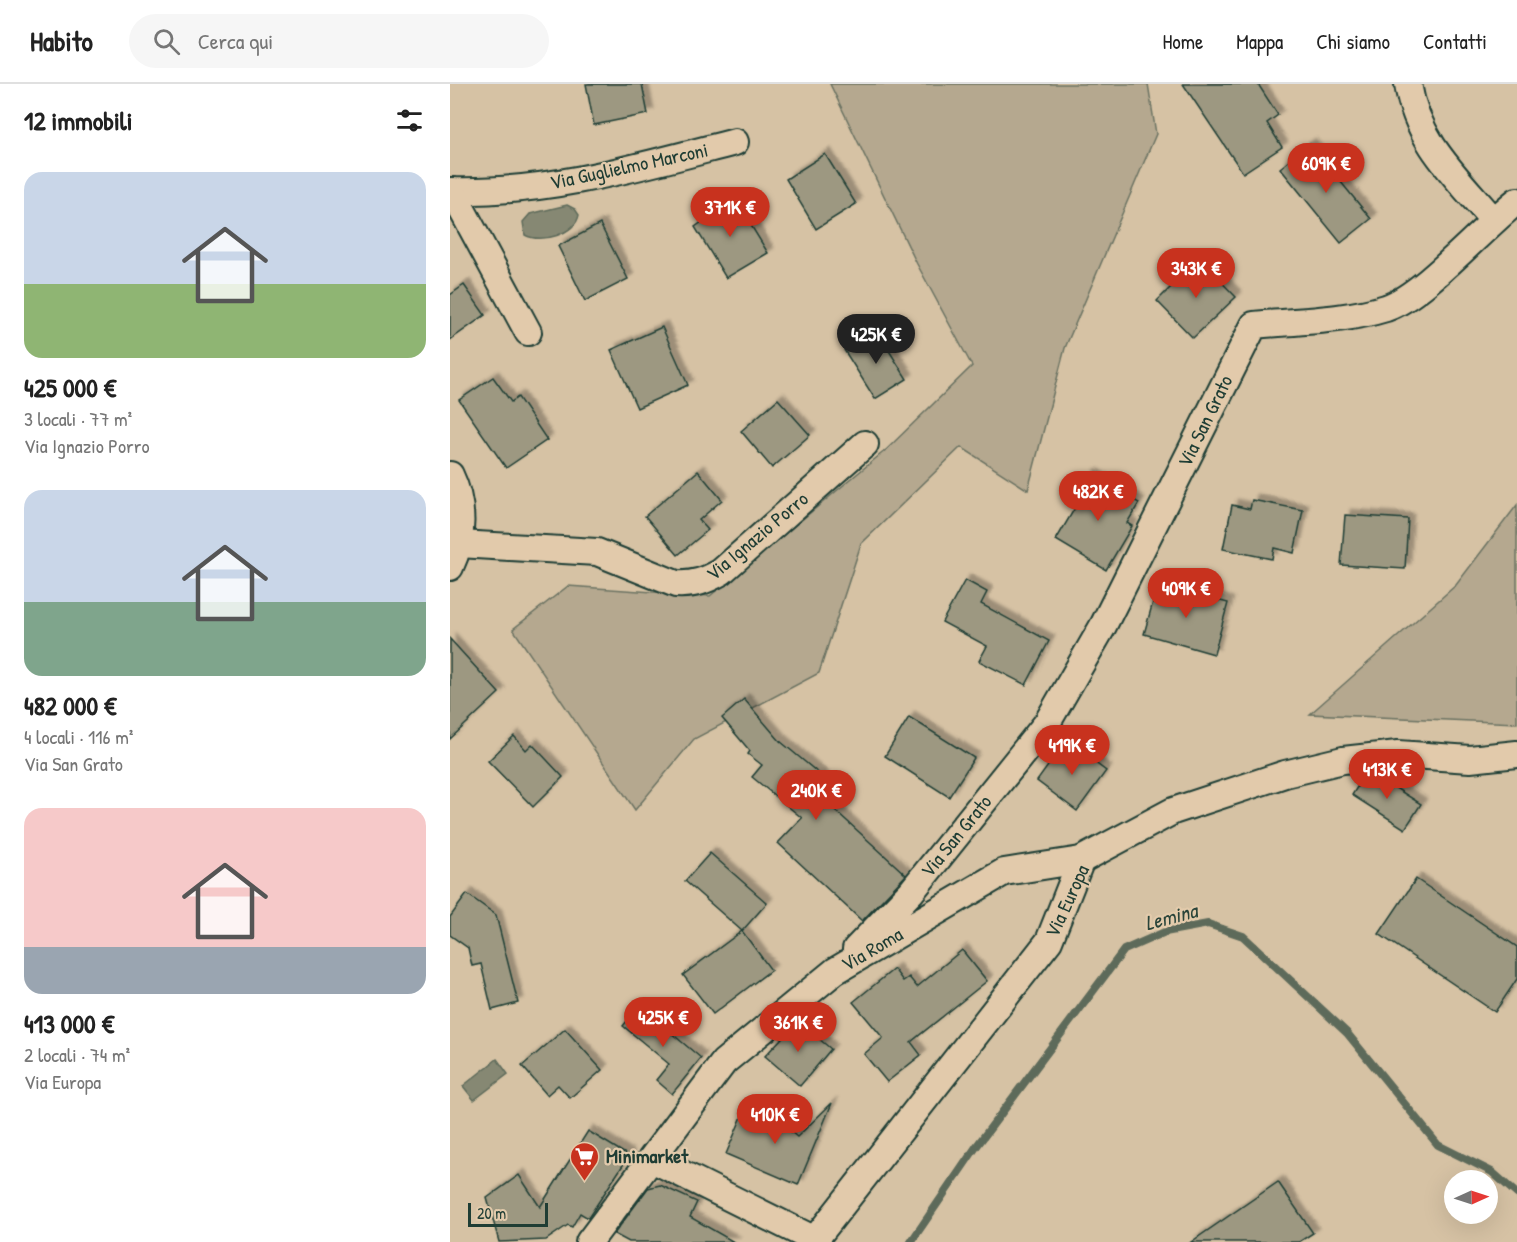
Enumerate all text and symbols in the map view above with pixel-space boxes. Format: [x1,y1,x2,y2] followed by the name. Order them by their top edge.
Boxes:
[129,14,549,68] search box
[30,22,93,60] text: Habito
[150,25,183,58] icon: search
[198,26,273,56] text: Cerca qui
[1162,27,1203,56] text: Home
[1236,27,1283,56] text: Mappa
[1316,27,1390,56] text: Chi siamo
[1423,27,1487,56] text: Contatti
[24,103,133,138] text: 12 immobili
[393,104,426,137] icon: filters
[547,136,710,195] street label: Via Guglielmo Marconi
[1277,143,1375,194] pin: 609K €
[1302,149,1350,176] text: 609K €
[681,187,779,238] pin: 371K €
[705,193,755,220] text: 371K €
[171,211,279,319] icon: home
[1147,248,1245,299] pin: 343K €
[1171,254,1221,281] text: 343K €
[827,314,925,365] pin: 425K €
[851,320,901,347] text: 425K €
[24,370,116,405] text: 425 000 €
[1171,370,1238,471] street label: Via San Grato
[24,405,132,432] text: 3 locali · 77 m²
[24,432,149,459] text: Via Ignazio Porro
[1049,471,1147,522] pin: 482K €
[1073,477,1123,504] text: 482K €
[700,485,813,586] street label: Via Ignazio Porro
[171,529,279,637] icon: home
[1137,568,1235,619] pin: 409K €
[1162,574,1210,601] text: 409K €
[24,688,117,723] text: 482 000 €
[24,723,133,750] text: 4 locali · 116 m²
[1023,725,1121,776] pin: 419K €
[1049,731,1095,758] text: 419K €
[1338,749,1436,800] pin: 413K €
[24,750,123,777] text: Via San Grato
[1363,755,1411,782] text: 413K €
[767,770,865,821] pin: 240K €
[791,776,841,803] text: 240K €
[914,789,997,883] street label: Via San Grato
[171,847,279,955] icon: home
[1038,860,1095,941] street label: Via Europa
[1142,895,1203,937] water label: Lemina
[836,920,908,977] street label: Via Roma
[614,997,712,1048] pin: 425K €
[749,1002,847,1053] pin: 361K €
[638,1003,688,1030] text: 425K €
[24,1006,114,1041] text: 413 000 €
[774,1008,822,1035] text: 361K €
[24,1041,130,1068] text: 2 locali · 74 m²
[24,1068,101,1095] text: Via Europa
[726,1094,824,1145] pin: 410K €
[751,1100,799,1127] text: 410K €
[569,1140,601,1182] supermarket icon: Minimarket
[606,1142,689,1169] place label: Minimarket
[1444,1170,1498,1224] north arrow
[1444,1170,1498,1224] map controls
[468,1200,548,1228] scale bar
[477,1202,506,1224] text: 20 m

